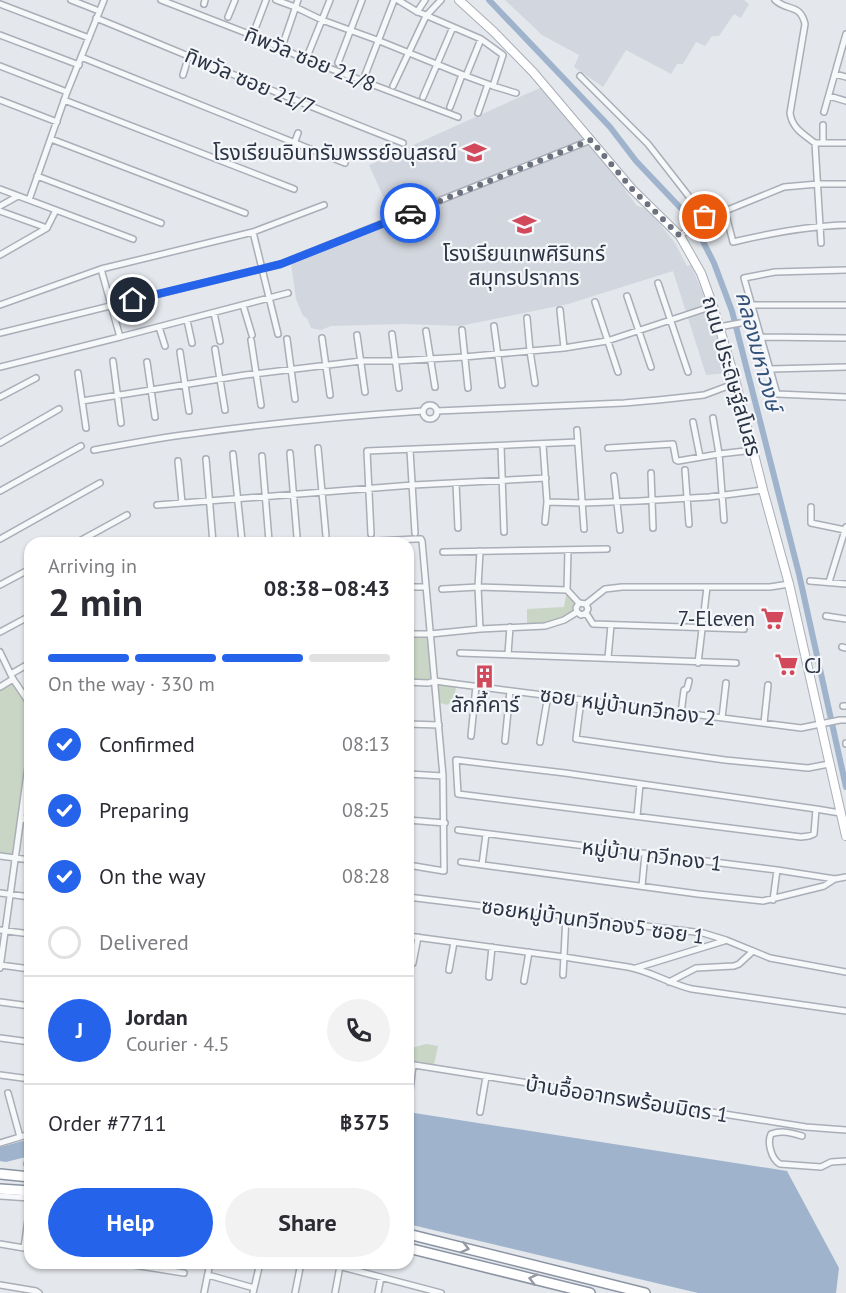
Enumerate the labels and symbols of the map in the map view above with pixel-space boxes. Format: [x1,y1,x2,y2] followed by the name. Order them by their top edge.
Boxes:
[241,20,379,98] street label: ทิพวัล ซอย 21/8
[181,41,319,121] street label: ทิพวัล ซอย 21/7
[213,139,457,166] place label: โรงเรียนอินทรัมพรรย์อนุสรณ์
[462,139,488,165] school or university icon: โรงเรียนอินทรัมพรรย์อนุสรณ์
[380,183,440,243] courier
[679,191,730,242] pin
[511,212,537,238] school or university icon: โรงเรียนเทพศิรินทร์ สมุทรปราการ
[443,240,606,291] place label: โรงเรียนเทพศิรินทร์ สมุทรปราการ
[107,274,158,325] pin
[730,288,789,417] water label: คลองมหาวงษ์
[696,293,768,459] street label: ถนน ประดิษฐ์สโมสร
[678,605,755,632] place label: 7-Eleven
[760,605,786,631] supermarket icon: 7-Eleven
[773,652,799,678] supermarket icon: CJ
[804,652,822,679] place label: CJ
[472,663,498,689] building icon: ลักกี้คาร์
[538,680,718,732] street label: ซอย หมู่บ้านทวีทอง 2
[451,690,520,718] place label: ลักกี้คาร์
[580,833,724,877] street label: หมู่บ้าน ทวีทอง 1
[480,892,706,950] street label: ซอยหมู่บ้านทวีทอง5 ซอย 1
[524,1069,731,1128] street label: บ้านอื้ออาทรพร้อมมิตร 1
[460,1240,470,1253] one-way arrow
[528,1274,538,1287] one-way arrow

